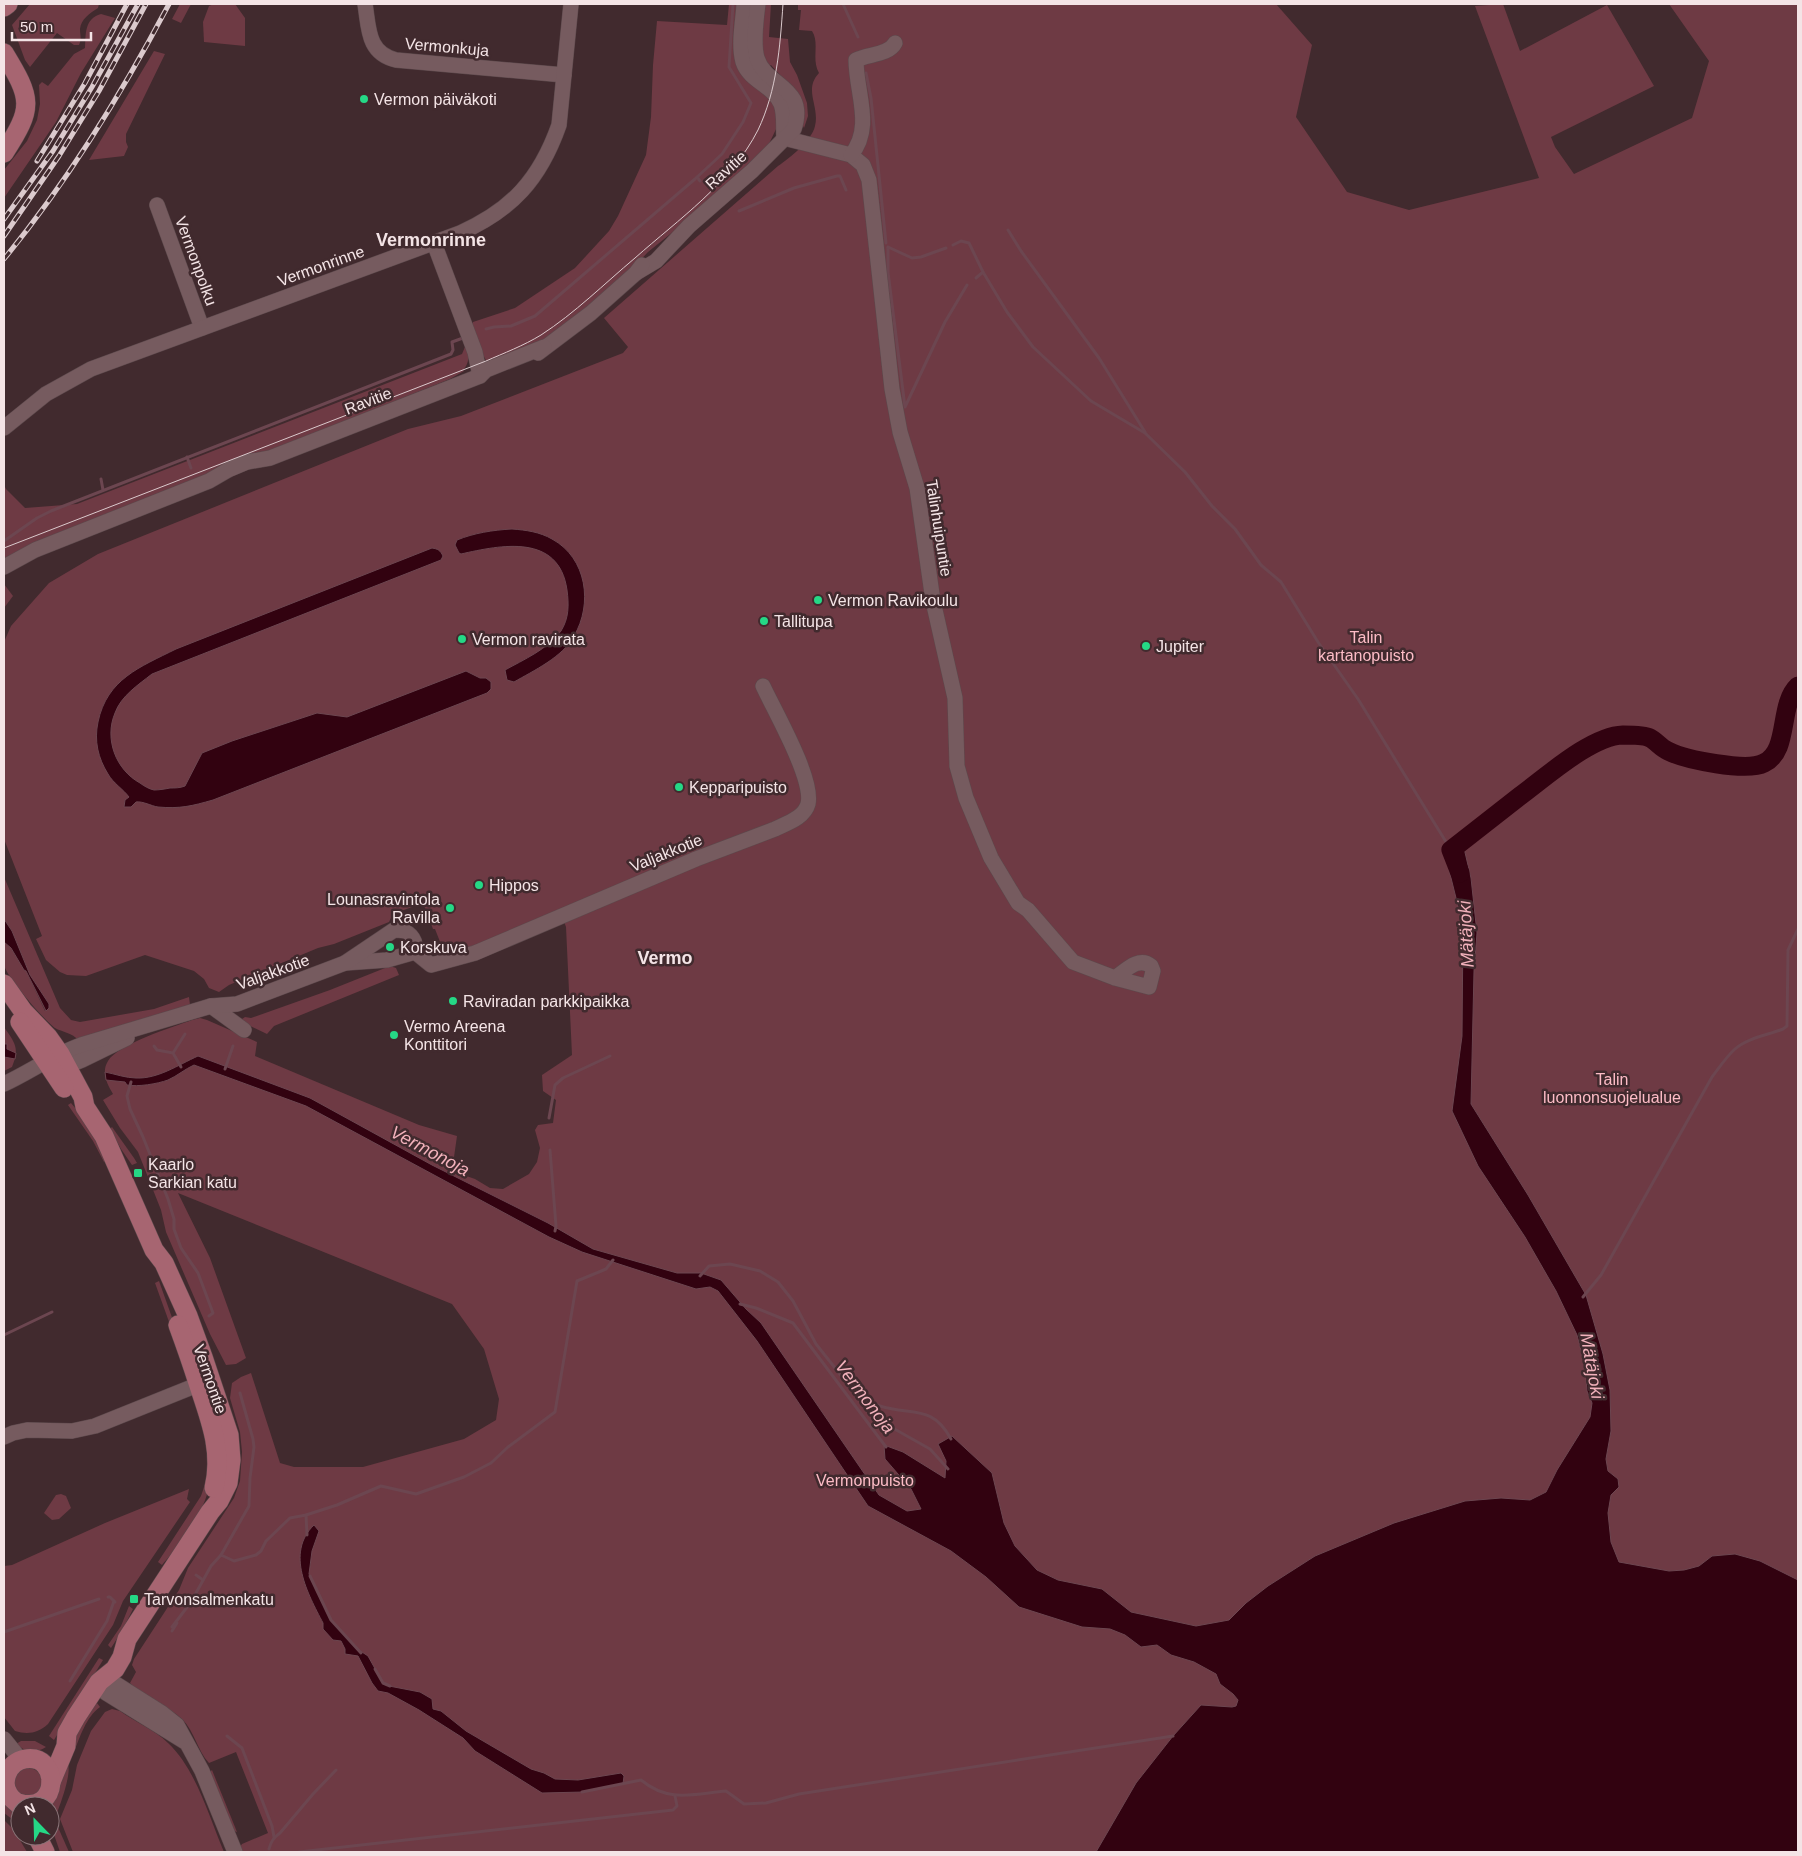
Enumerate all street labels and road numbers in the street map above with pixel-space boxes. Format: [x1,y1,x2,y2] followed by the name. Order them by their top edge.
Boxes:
[404,35,490,59] street label: Vermonkuja
[702,147,750,193] street label: Ravitie
[172,214,220,308] street label: Vermonpolku
[275,242,367,290] street label: Vermonrinne
[342,384,394,418] street label: Ravitie
[923,478,955,578] street label: Talinhuipuntie
[627,831,705,875] street label: Valjakkotie
[234,951,312,993] street label: Valjakkotie
[190,1342,230,1416] street label: Vermontie

